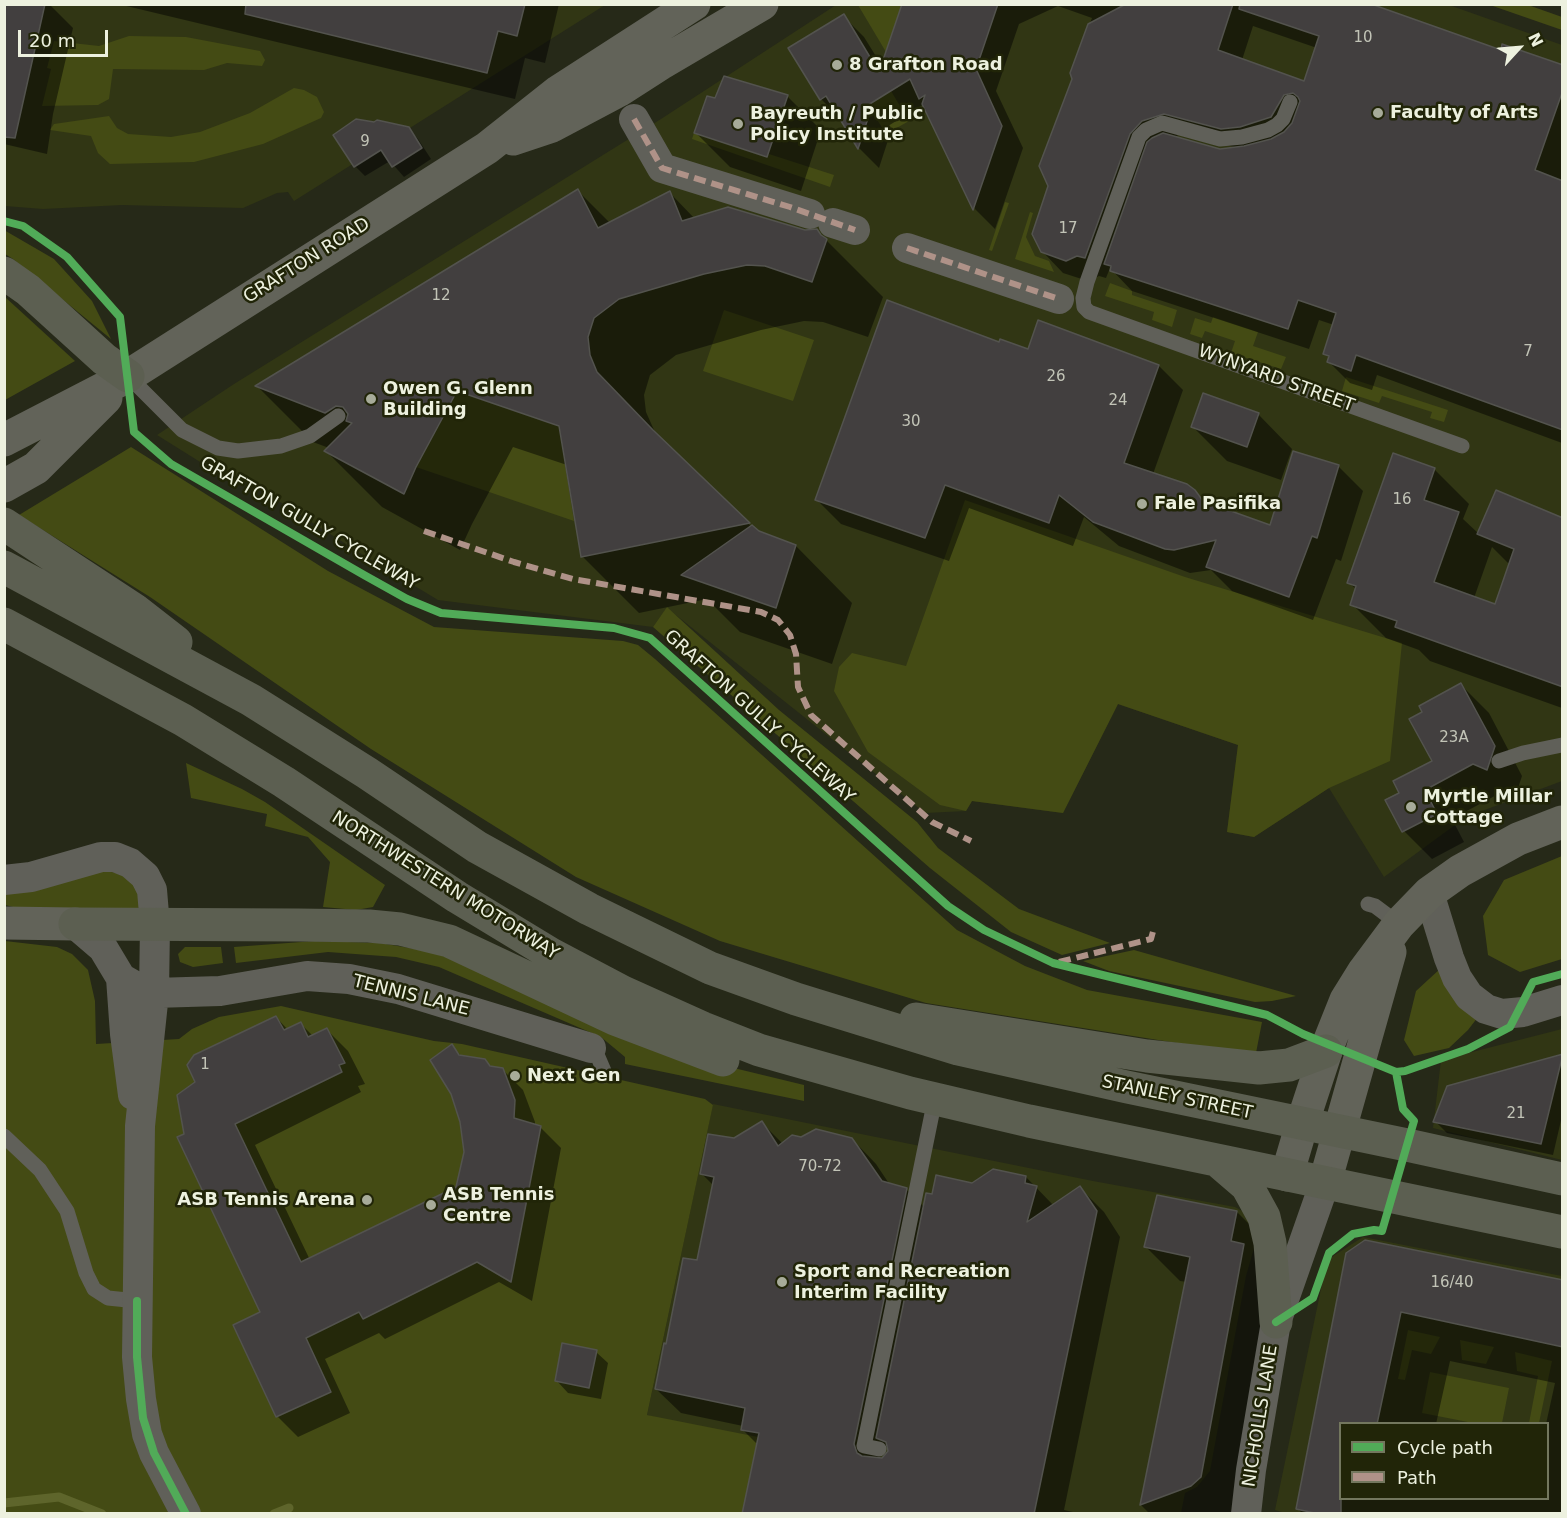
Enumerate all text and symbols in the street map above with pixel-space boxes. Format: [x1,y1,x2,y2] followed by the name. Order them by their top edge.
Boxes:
[21,18,111,56] scale bar
[1489,18,1549,78] north arrow
[1353,29,1373,47] house number: 10
[29,30,75,51] text: 20 m
[1524,30,1547,50] text: N
[849,54,1003,76] place label: 8 Grafton Road
[830,58,844,72] marker: 8 Grafton Road
[1390,102,1538,124] place label: Faculty of Arts
[750,103,923,146] place label: Bayreuth / Public Policy Institute
[1371,106,1385,120] marker: Faculty of Arts
[731,117,745,131] marker: Bayreuth / Public Policy Institute
[360,133,370,151] house number: 9
[240,213,374,309] street label: GRAFTON ROAD
[1058,220,1078,238] house number: 17
[431,287,451,305] house number: 12
[1195,341,1357,417] street label: WYNYARD STREET
[1523,343,1533,361] house number: 7
[1046,368,1066,386] house number: 26
[383,378,533,420] place label: Owen G. Glenn Building
[364,392,378,406] marker: Owen G. Glenn Building
[1108,392,1128,410] house number: 24
[901,413,921,431] house number: 30
[196,452,422,596] street label: GRAFTON GULLY CYCLEWAY
[1392,491,1412,509] house number: 16
[1154,493,1281,515] place label: Fale Pasifika
[1135,497,1149,511] marker: Fale Pasifika
[659,626,859,808] street label: GRAFTON GULLY CYCLEWAY
[1439,729,1469,747] house number: 23A
[1423,786,1552,828] place label: Myrtle Millar Cottage
[1404,800,1418,814] marker: Myrtle Millar Cottage
[328,807,562,965] street label: NORTHWESTERN MOTORWAY
[350,971,472,1021] street label: TENNIS LANE
[200,1056,210,1074] house number: 1
[527,1065,621,1087] place label: Next Gen
[508,1069,522,1083] marker: Next Gen
[1100,1071,1254,1125] street label: STANLEY STREET
[1506,1105,1526,1123] house number: 21
[798,1158,842,1176] house number: 70-72
[443,1184,554,1226] place label: ASB Tennis Centre
[177,1189,355,1211] place label: ASB Tennis Arena
[360,1193,374,1207] marker: ASB Tennis Arena
[424,1198,438,1212] marker: ASB Tennis Centre
[794,1261,1010,1304] place label: Sport and Recreation Interim Facility
[1430,1274,1474,1292] house number: 16/40
[775,1275,789,1289] marker: Sport and Recreation Interim Facility
[1239,1343,1283,1489] street label: NICHOLLS LANE
[1339,1422,1549,1500] legend
[1397,1437,1493,1458] text: Cycle path
[1397,1467,1437,1488] text: Path

